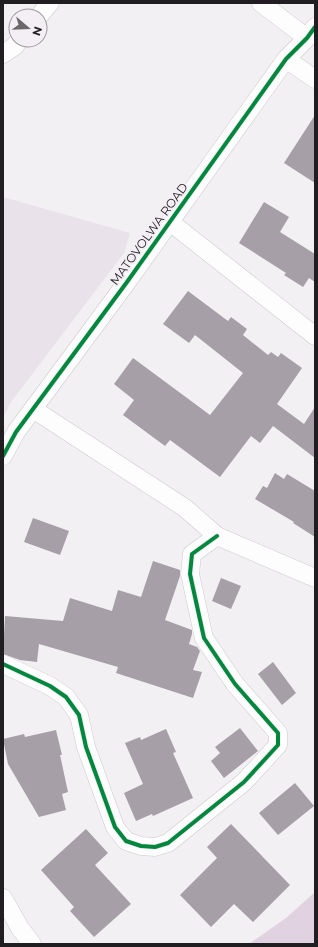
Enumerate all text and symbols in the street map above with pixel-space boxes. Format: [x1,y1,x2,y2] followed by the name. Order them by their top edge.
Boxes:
[8,8,48,48] north arrow
[29,25,46,38] text: N
[106,180,191,288] street label: MATOVOLWA ROAD

